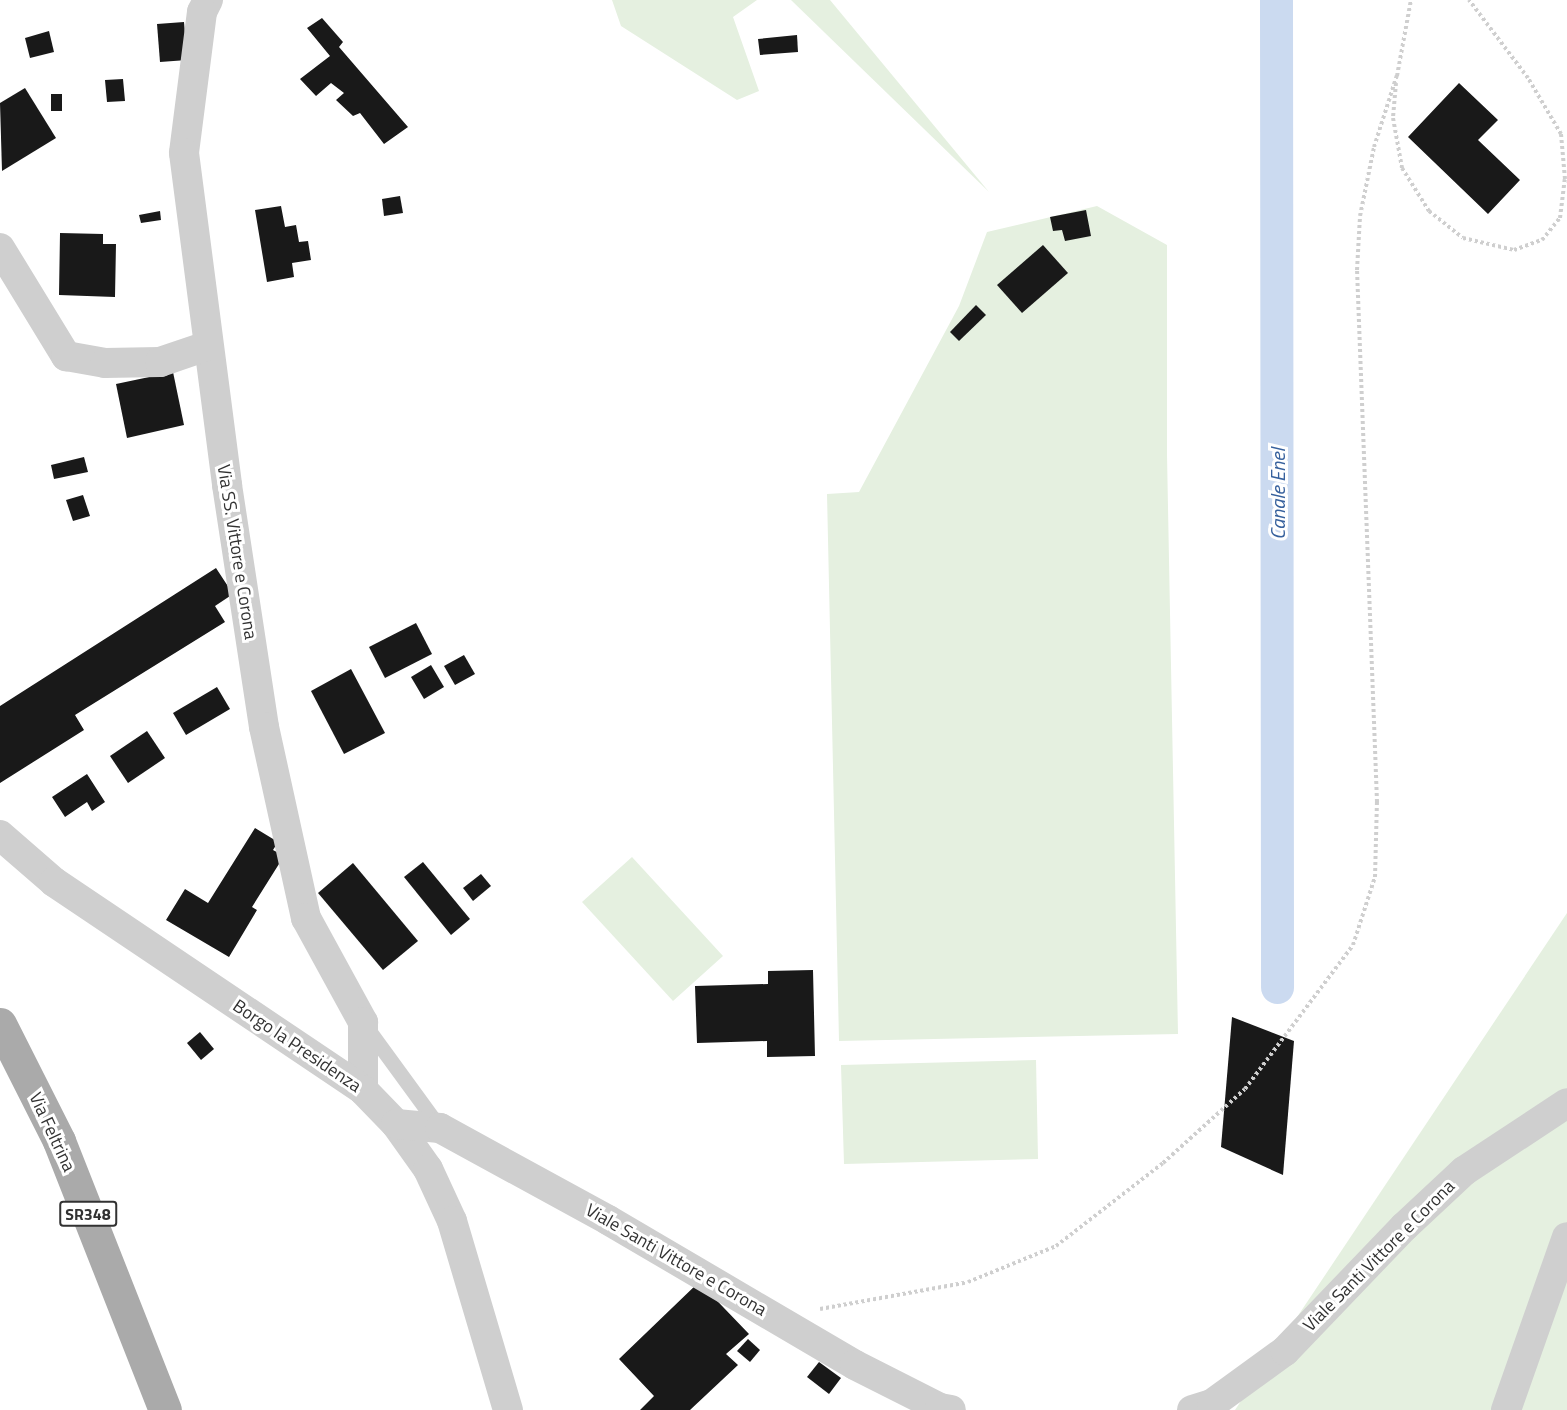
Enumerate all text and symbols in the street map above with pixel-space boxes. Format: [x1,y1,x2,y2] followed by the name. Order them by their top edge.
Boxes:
[1265,448,1289,540] water label: Canale Enel
[213,463,261,641] street label: Via SS. Vittore e Corona
[229,995,365,1097] street label: Borgo la Presidenza
[24,1089,80,1175] street label: Via Feltrina
[1299,1176,1459,1336] street label: Viale Santi Vittore e Corona
[582,1199,770,1321] street label: Viale Santi Vittore e Corona
[58,1201,118,1227] road number: SR348

